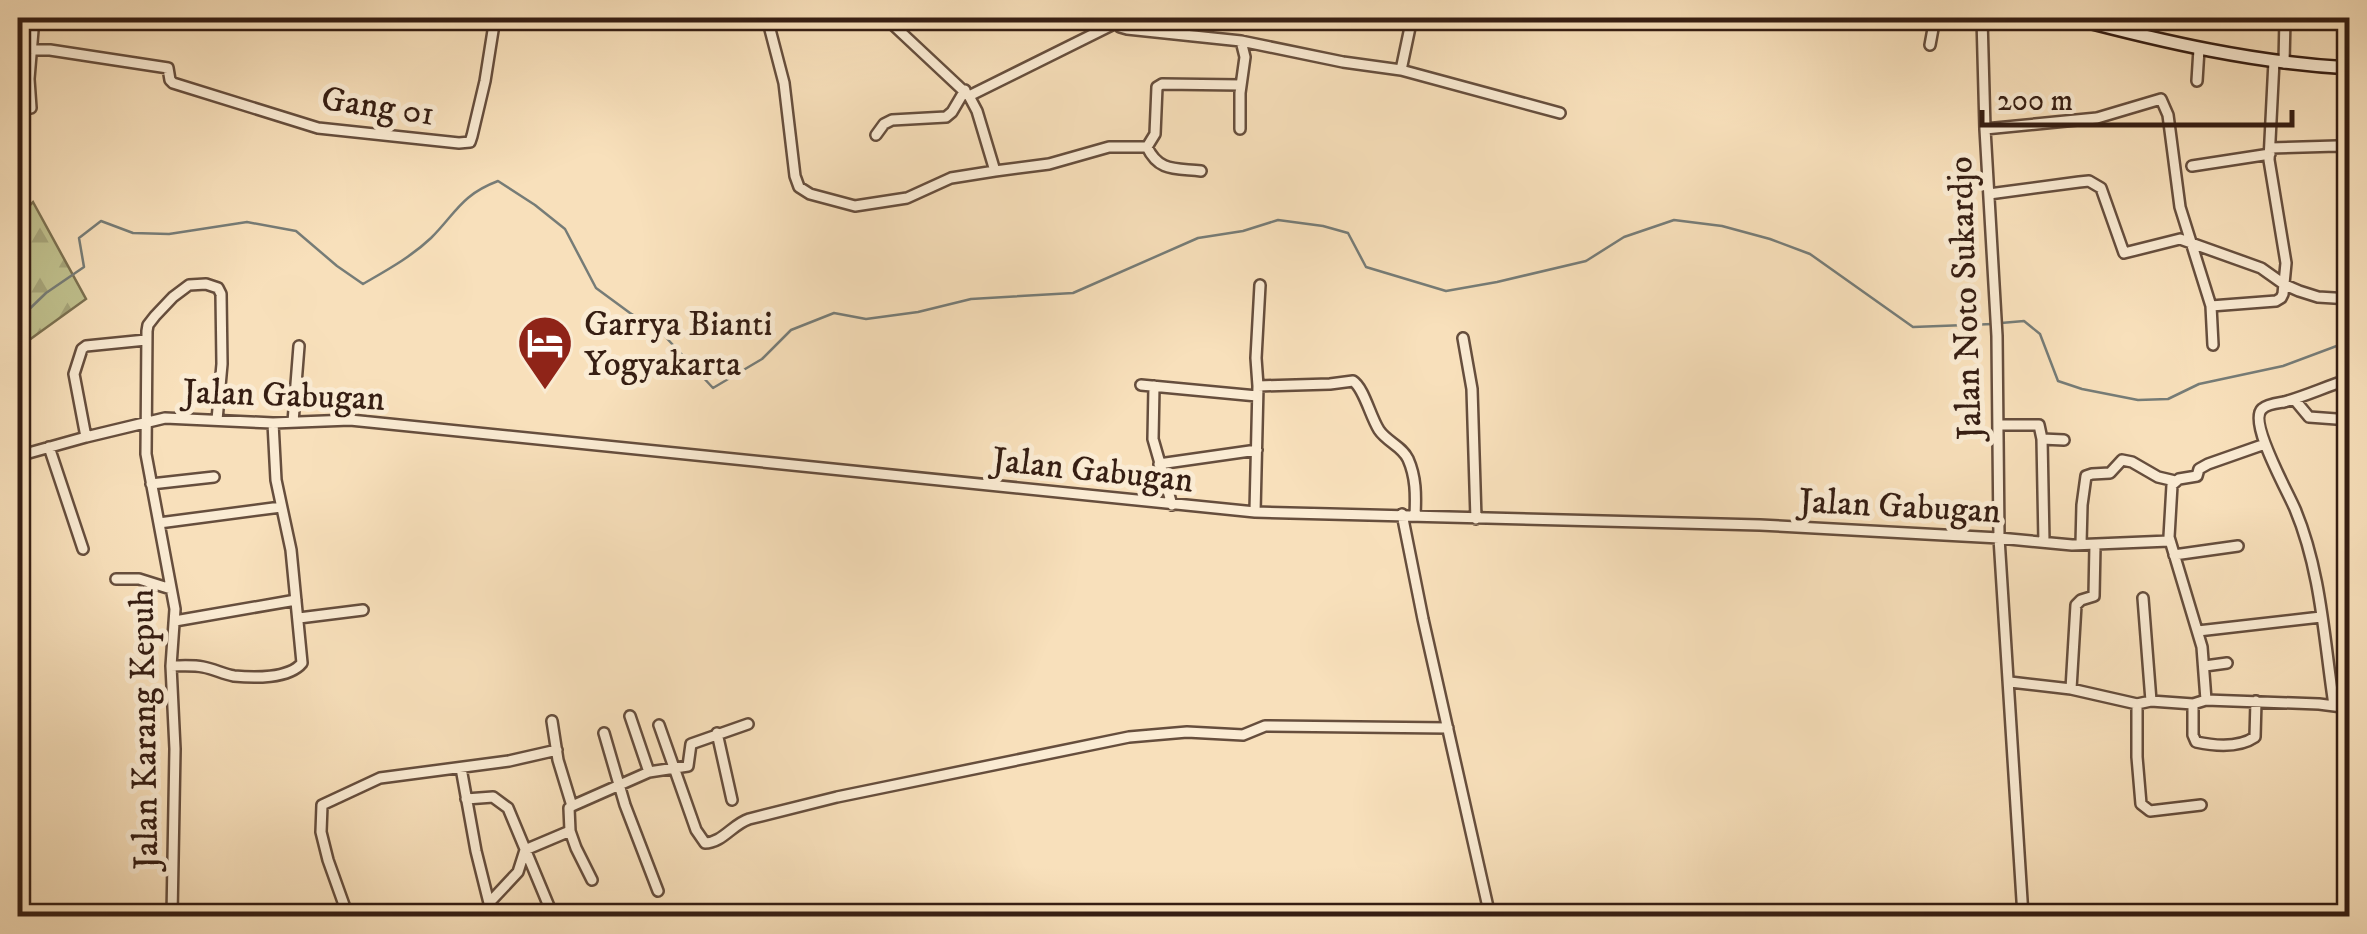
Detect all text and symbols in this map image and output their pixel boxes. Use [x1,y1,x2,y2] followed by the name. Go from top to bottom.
[1982,65,2292,127] scale bar
[318,77,437,137] street label: Gang 01
[1997,83,2073,120] text: 200 m
[1939,156,1993,443] street label: Jalan Noto Sukardjo
[584,303,773,387] place label: Garrya Bianti Yogyakarta
[515,313,575,392] hotel icon: Garrya Bianti Yogyakarta
[179,370,386,422] street label: Jalan Gabugan
[987,438,1196,503] street label: Jalan Gabugan
[1795,480,2002,534] street label: Jalan Gabugan
[121,588,170,873] street label: Jalan Karang Kepuh

